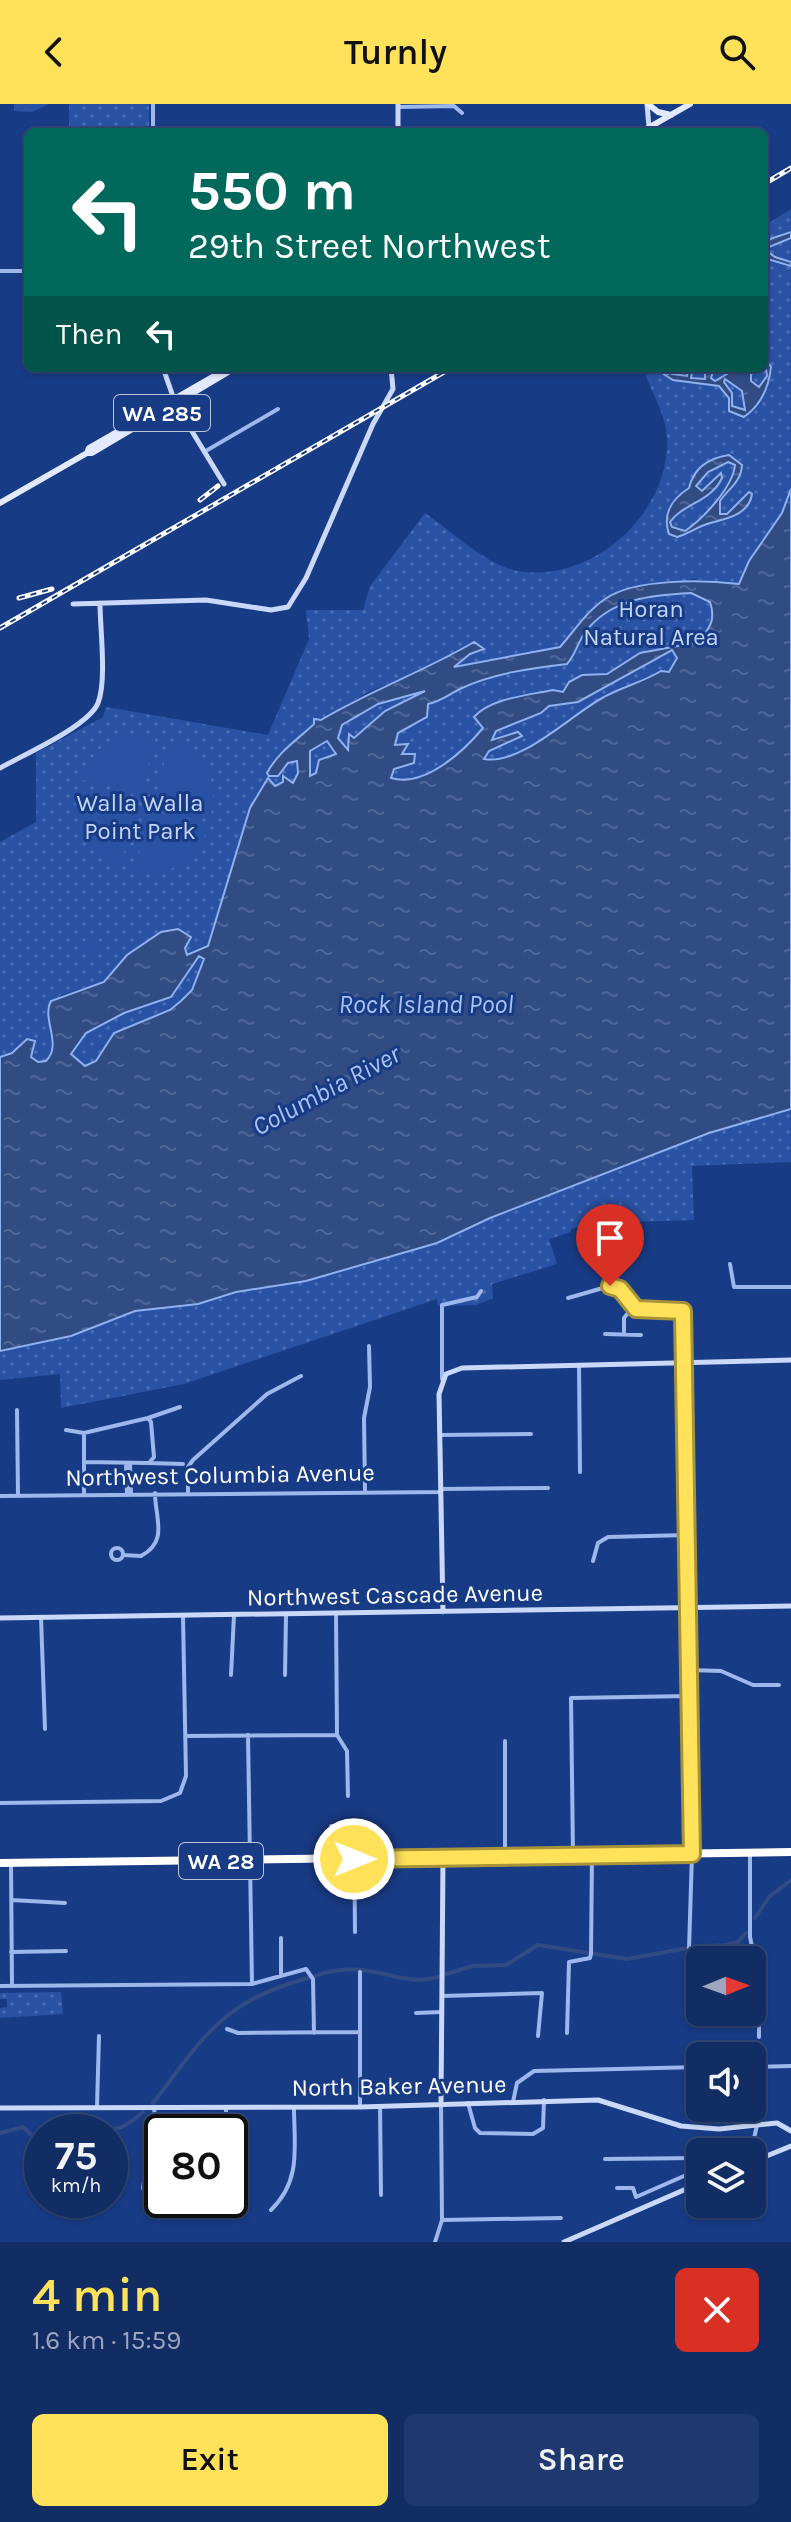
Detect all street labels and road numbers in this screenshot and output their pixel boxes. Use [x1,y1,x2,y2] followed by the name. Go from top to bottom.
[114,395,210,431] road number: WA 285
[65,1458,375,1492] street label: Northwest Columbia Avenue
[247,1578,543,1612] street label: Northwest Cascade Avenue
[179,1843,263,1879] road number: WA 28
[291,2070,507,2102] street label: North Baker Avenue

